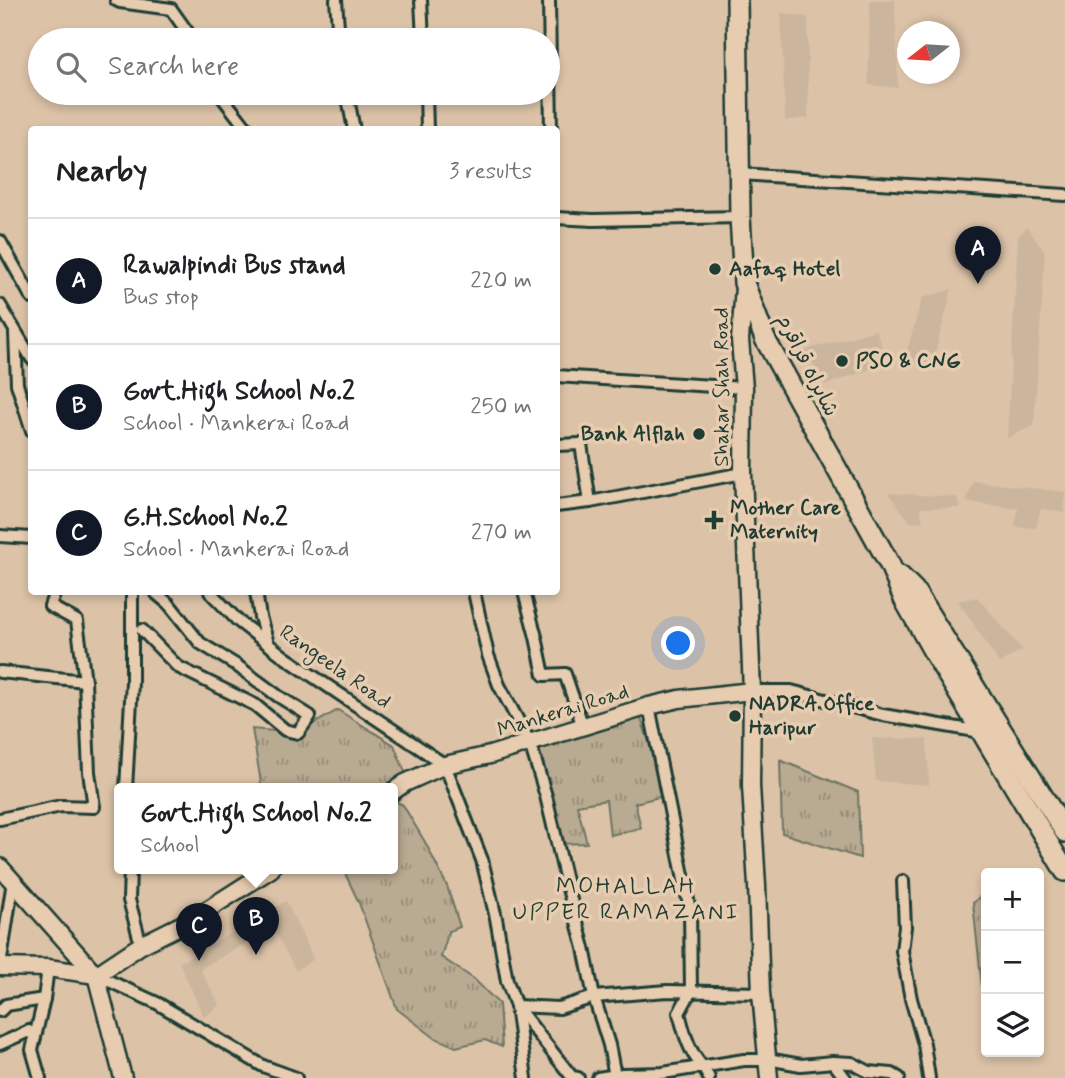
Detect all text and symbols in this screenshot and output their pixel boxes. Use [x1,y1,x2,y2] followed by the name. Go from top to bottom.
[897,21,960,84] north arrow
[28,28,560,105] search box
[52,48,90,86] icon: search
[108,50,239,84] text: Search here
[56,152,147,191] text: Nearby
[449,157,532,187] text: 3 results
[955,226,1001,284] pin: A
[123,249,346,283] text: Rawalpindi Bus stand
[729,255,841,283] place label: Aafaq Hotel
[707,261,723,277] marker: Aafaq Hotel
[71,266,87,296] text: A
[470,266,532,296] text: 220 m
[123,283,199,313] text: Bus stop
[708,307,736,467] street label: Shakar Shah Road
[768,309,845,422] street label: شاہراہ قراقرم
[856,347,961,375] place label: PSO & CNG
[834,353,850,369] marker: PSO & CNG
[123,375,355,409] text: Govt.High School No.2
[72,392,86,422] text: B
[470,392,532,422] text: 250 m
[123,409,349,439] text: School · Mankerai Road
[581,420,685,448] place label: Bank Alflah
[691,426,707,442] marker: Bank Alflah
[730,494,841,546] place label: Mother Care Maternity
[123,501,288,535] text: G.H.School No.2
[704,510,724,530] marker: Mother Care Maternity
[71,518,87,548] text: C
[471,518,532,548] text: 270 m
[123,535,349,565] text: School · Mankerai Road
[273,618,396,717] street label: Rangeela Road
[661,626,695,660] your location
[494,678,632,744] street label: Mankerai Road
[749,690,875,742] place label: NADRA Office Haripur
[727,708,743,724] marker: NADRA Office Haripur
[114,783,398,874] popup
[140,797,372,831] text: Govt.High School No.2
[140,831,200,861] text: School
[981,868,1044,1057] map controls
[981,868,1044,931] button: +
[513,872,740,928] district label: MOHALLAH UPPER RAMAZANI
[233,897,279,955] pin: B
[176,903,222,961] pin: C
[981,931,1044,994] button: −
[981,994,1044,1057] button: layers

